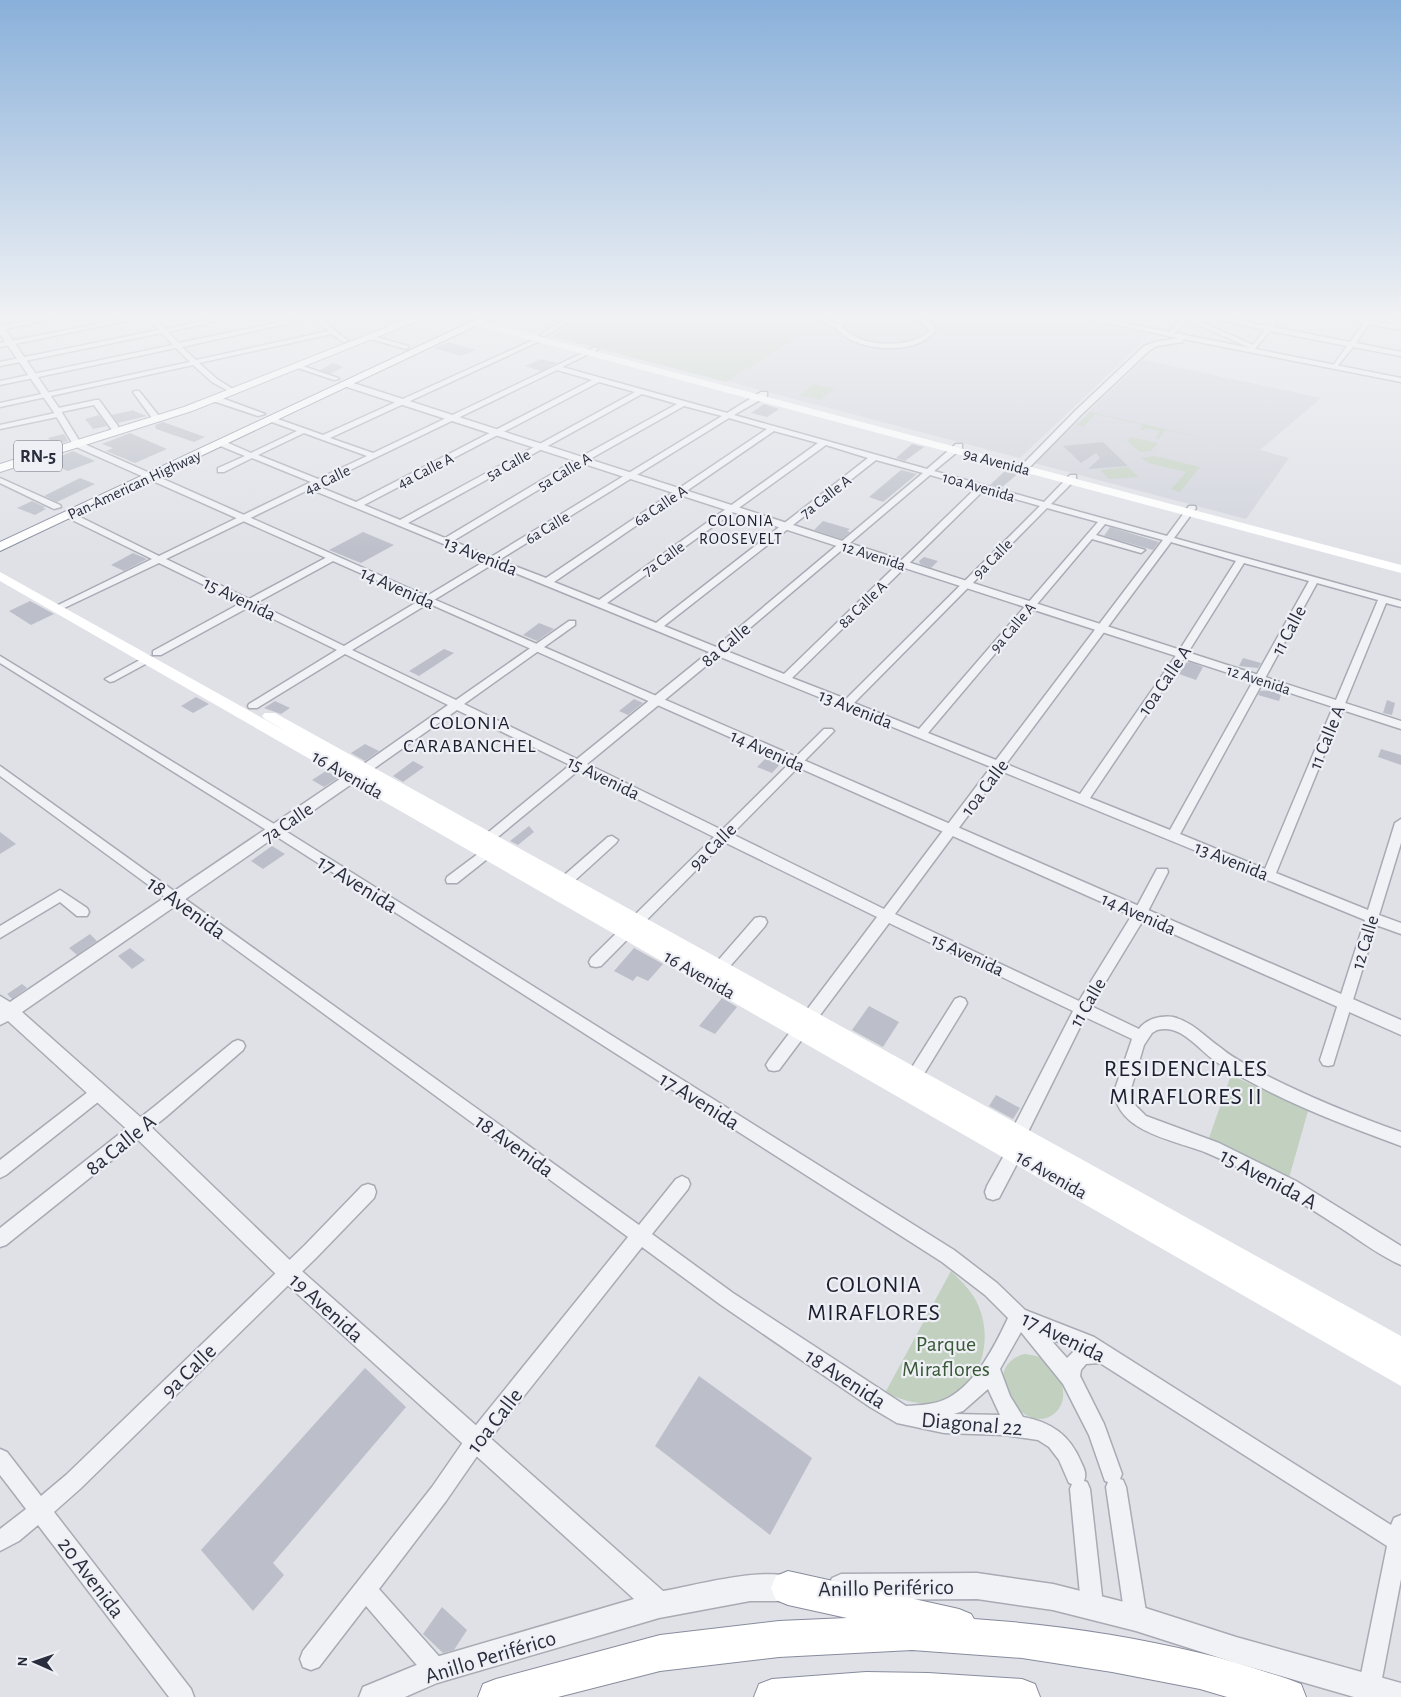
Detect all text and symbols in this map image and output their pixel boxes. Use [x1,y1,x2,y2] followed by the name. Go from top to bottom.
[14,441,62,472] road number: RN-5
[962,445,1032,479] street label: 9a Avenida
[484,446,533,483] street label: 5a Calle
[65,447,204,524] street label: Pan-American Highway
[395,450,456,492] street label: 4a Calle A
[535,450,594,494] street label: 5a Calle A
[302,462,353,498] street label: 4a Calle
[941,469,1017,505] street label: 10a Avenida
[797,472,854,521] street label: 7a Calle A
[631,482,690,529] street label: 6a Calle A
[523,508,572,547] street label: 6a Calle
[699,513,783,547] district label: COLONIA ROOSEVELT
[441,533,520,580] street label: 13 Avenida
[970,536,1016,582] street label: 9a Calle
[640,538,688,579] street label: 7a Calle
[840,538,908,574] street label: 12 Avenida
[357,564,438,613] street label: 14 Avenida
[200,574,279,625] street label: 15 Avenida
[835,578,890,631] street label: 8a Calle A
[987,600,1039,656] street label: 9a Calle A
[1268,603,1310,659] street label: 11 Calle
[698,619,754,671] street label: 8a Calle
[1135,643,1195,719] street label: 10a Calle A
[1225,662,1293,698] street label: 12 Avenida
[816,686,895,733] street label: 13 Avenida
[1306,703,1349,772] street label: 11 Calle A
[403,713,537,756] district label: COLONIA CARABANCHEL
[727,727,808,776] street label: 14 Avenida
[308,747,386,803] street label: 16 Avenida
[564,753,643,804] street label: 15 Avenida
[958,756,1012,820] street label: 10a Calle
[259,800,317,847] street label: 7a Calle
[686,820,740,874] street label: 9a Calle
[1192,838,1271,885] street label: 13 Avenida
[313,851,401,917] street label: 17 Avenida
[143,872,230,944] street label: 18 Avenida
[1098,890,1179,939] street label: 14 Avenida
[1348,913,1383,972] street label: 12 Calle
[928,930,1007,980] street label: 15 Avenida
[660,947,738,1003] street label: 16 Avenida
[1067,975,1110,1030] street label: 11 Calle
[1104,1057,1268,1109] district label: RESIDENCIALES MIRAFLORES II
[655,1068,743,1134] street label: 17 Avenida
[81,1110,160,1180] street label: 8a Calle A
[471,1110,558,1182] street label: 18 Avenida
[1216,1144,1321,1214] street label: 15 Avenida A
[1012,1147,1090,1203] street label: 16 Avenida
[285,1269,368,1346] street label: 19 Avenida
[807,1273,941,1325] district label: COLONIA MIRAFLORES
[1018,1307,1109,1367] street label: 17 Avenida
[902,1333,990,1380] park label: Parque Miraflores
[157,1340,220,1402] street label: 9a Calle
[801,1345,890,1413] street label: 18 Avenida
[463,1384,527,1457] street label: 10a Calle
[920,1409,1023,1439] street label: Diagonal 22
[54,1533,129,1622] street label: 20 Avenida
[818,1576,954,1600] street label: Anillo Periférico
[422,1627,558,1687] street label: Anillo Periférico
[10,1637,60,1687] north arrow
[16,1656,30,1667] text: N

